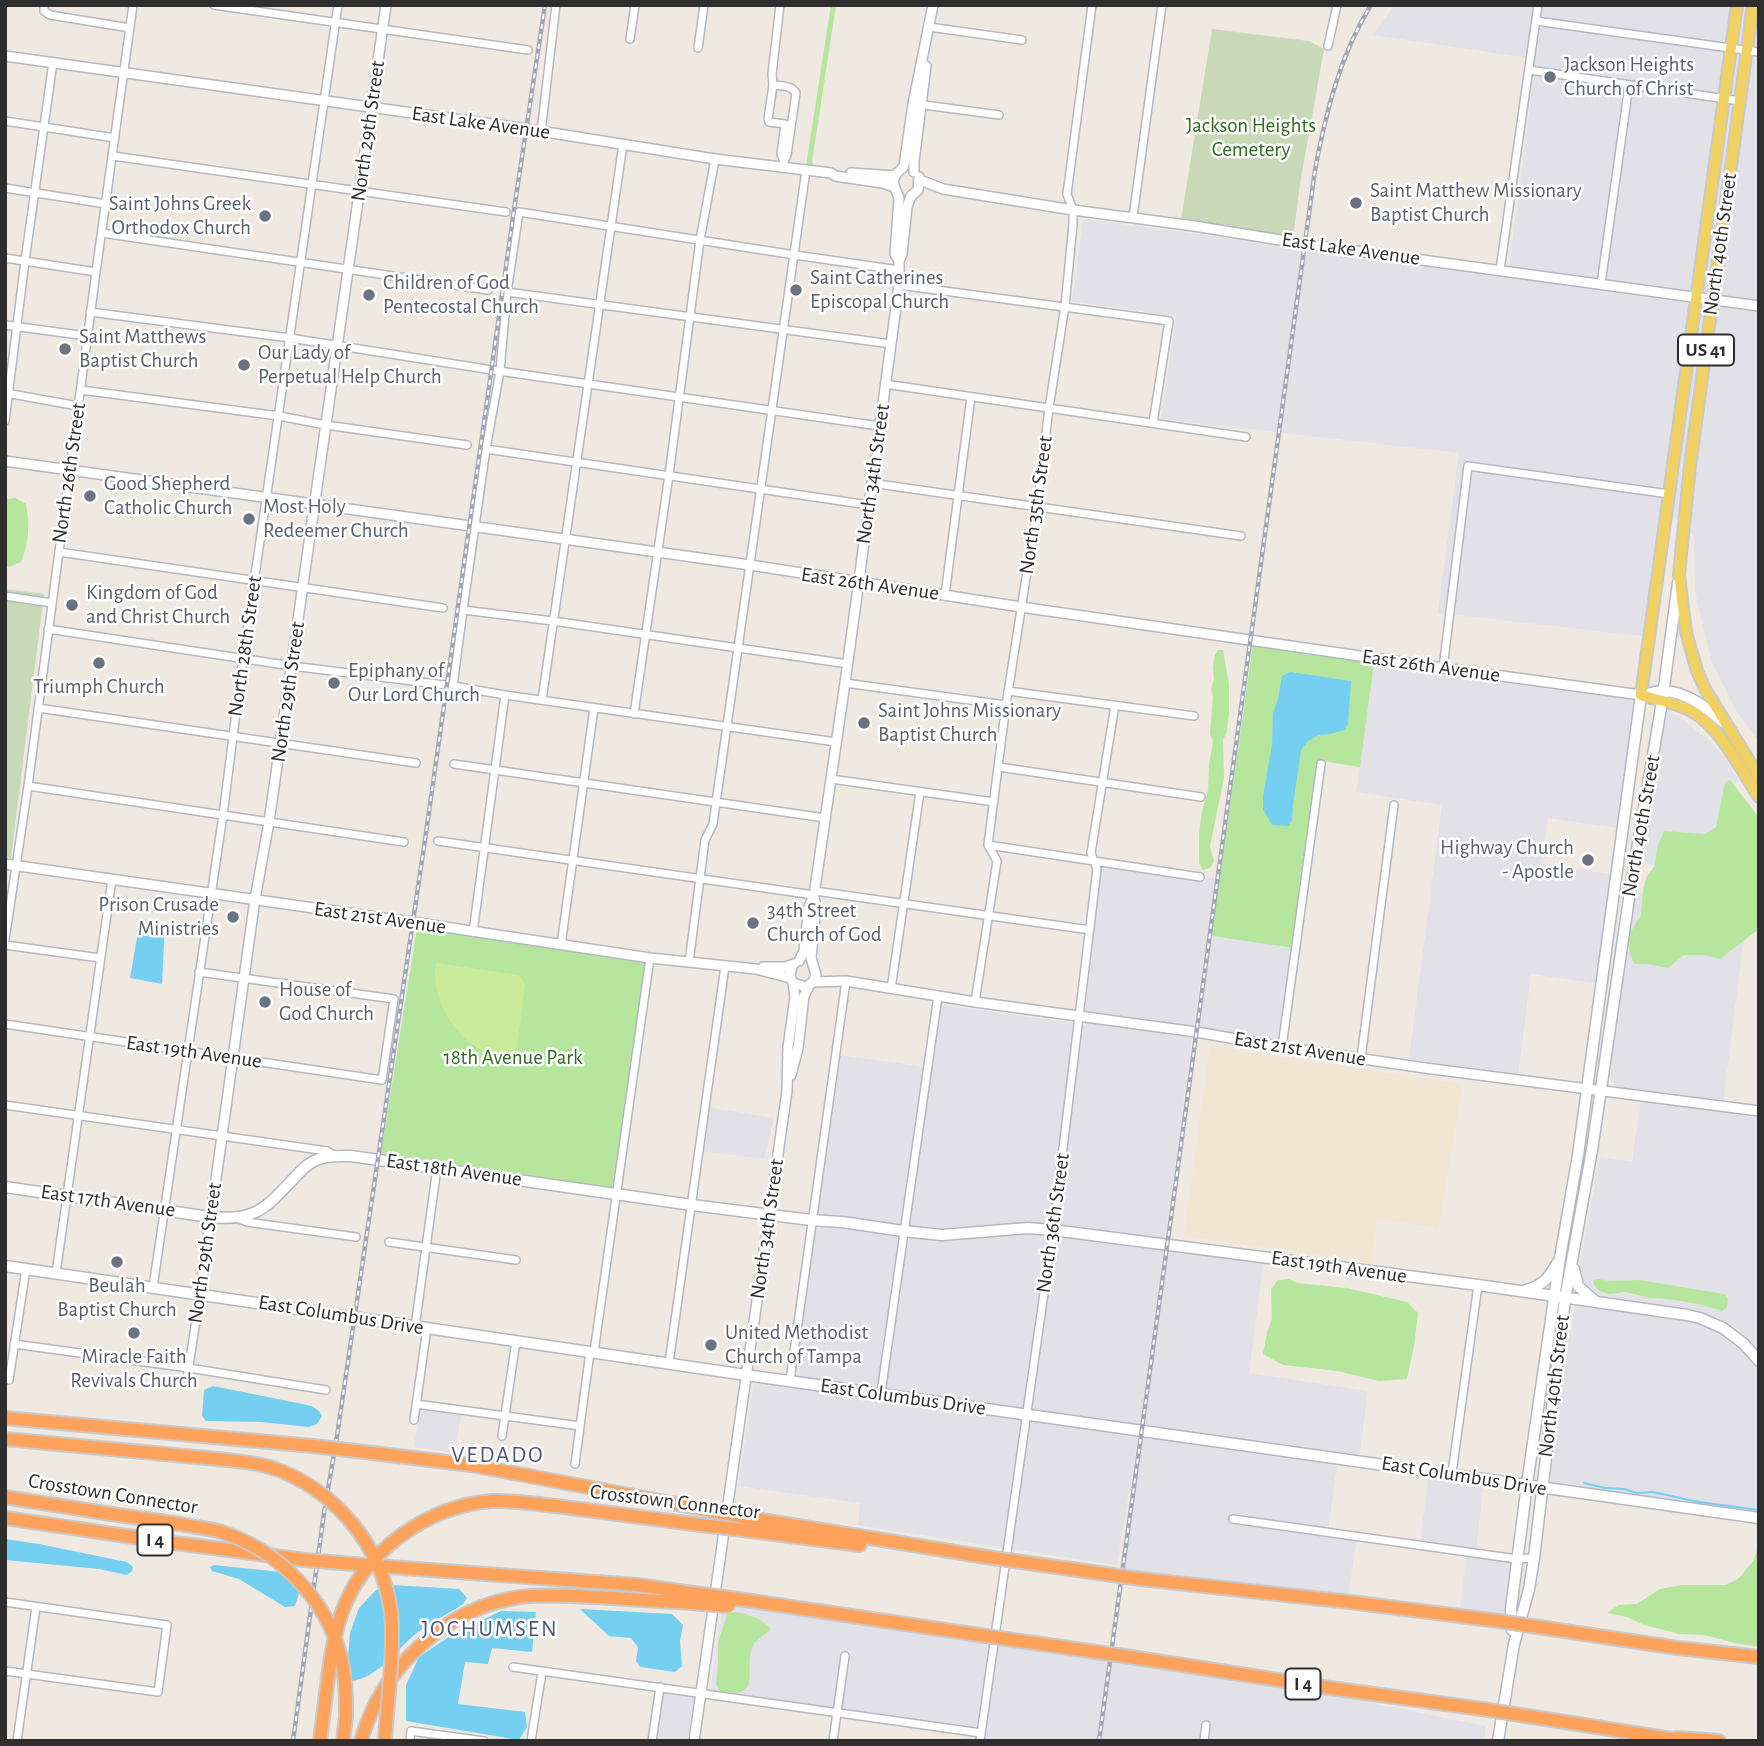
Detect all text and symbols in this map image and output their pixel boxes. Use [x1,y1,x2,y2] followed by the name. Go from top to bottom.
[1564,52,1694,102] place label: Jackson Heights Church of Christ
[346,59,390,203] street label: North 29th Street
[1542,69,1558,85] marker: Jackson Heights Church of Christ
[410,101,552,145] street label: East Lake Avenue
[1186,113,1316,163] park label: Jackson Heights Cemetery
[1698,171,1742,317] street label: North 40th Street
[1370,178,1582,228] place label: Saint Matthew Missionary Baptist Church
[109,191,251,241] place label: Saint Johns Greek Orthodox Church
[1348,195,1364,211] marker: Saint Matthew Missionary Baptist Church
[257,208,273,224] marker: Saint Johns Greek Orthodox Church
[1280,227,1422,271] street label: East Lake Avenue
[810,265,949,315] place label: Saint Catherines Episcopal Church
[383,270,539,320] place label: Children of God Pentecostal Church
[788,282,804,298] marker: Saint Catherines Episcopal Church
[361,287,377,303] marker: Children of God Pentecostal Church
[79,324,206,374] place label: Saint Matthews Baptist Church
[1678,334,1734,366] road number: US 41
[258,340,442,390] place label: Our Lady of Perpetual Help Church
[57,341,73,357] marker: Saint Matthews Baptist Church
[236,357,252,373] marker: Our Lady of Perpetual Help Church
[47,401,91,545] street label: North 26th Street
[851,402,895,546] street label: North 34th Street
[1014,434,1058,576] street label: North 35th Street
[104,471,232,521] place label: Good Shepherd Catholic Church
[82,488,98,504] marker: Good Shepherd Catholic Church
[263,494,409,544] place label: Most Holy Redeemer Church
[241,511,257,527] marker: Most Holy Redeemer Church
[799,562,941,606] street label: East 26th Avenue
[223,574,267,718] street label: North 28th Street
[86,580,230,630] place label: Kingdom of God and Christ Church
[64,597,80,613] marker: Kingdom of God and Christ Church
[266,620,310,764] street label: North 29th Street
[1360,644,1502,688] street label: East 26th Avenue
[91,655,107,671] marker: Triumph Church
[348,658,480,708] place label: Epiphany of Our Lord Church
[33,674,165,700] place label: Triumph Church
[326,675,342,691] marker: Epiphany of Our Lord Church
[878,698,1061,748] place label: Saint Johns Missionary Baptist Church
[856,715,872,731] marker: Saint Johns Missionary Baptist Church
[1616,753,1666,899] street label: North 40th Street
[1440,835,1574,885] place label: Highway Church - Apostle
[1580,852,1596,868] marker: Highway Church - Apostle
[98,892,219,942] place label: Prison Crusade Ministries
[312,896,448,940] street label: East 21st Avenue
[767,898,882,948] place label: 34th Street Church of God
[225,909,241,925] marker: Prison Crusade Ministries
[745,915,761,931] marker: 34th Street Church of God
[279,977,374,1027] place label: House of God Church
[257,994,273,1010] marker: House of God Church
[1232,1026,1368,1072] street label: East 21st Avenue
[125,1030,263,1074] street label: East 19th Avenue
[443,1045,583,1071] park label: 18th Avenue Park
[385,1148,523,1192] street label: East 18th Avenue
[1031,1151,1075,1295] street label: North 36th Street
[745,1157,789,1301] street label: North 34th Street
[39,1179,177,1223] street label: East 17th Avenue
[183,1181,227,1325] street label: North 29th Street
[1270,1245,1408,1289] street label: East 19th Avenue
[109,1254,125,1270] marker: Beulah Baptist Church
[57,1273,177,1323] place label: Beulah Baptist Church
[257,1289,425,1341] street label: East Columbus Drive
[1533,1313,1575,1459] street label: North 40th Street
[725,1320,868,1370] place label: United Methodist Church of Tampa
[126,1325,142,1341] marker: Miracle Faith Revivals Church
[703,1337,719,1353] marker: United Methodist Church of Tampa
[70,1344,198,1394] place label: Miracle Faith Revivals Church
[819,1373,987,1421] street label: East Columbus Drive
[452,1441,544,1469] district label: VEDADO
[1380,1450,1548,1502] street label: East Columbus Drive
[27,1468,199,1520] street label: Crosstown Connector
[589,1479,761,1525] street label: Crosstown Connector
[138,1524,172,1556] road number: I 4
[423,1615,557,1643] district label: JOCHUMSEN
[1286,1668,1320,1700] road number: I 4

